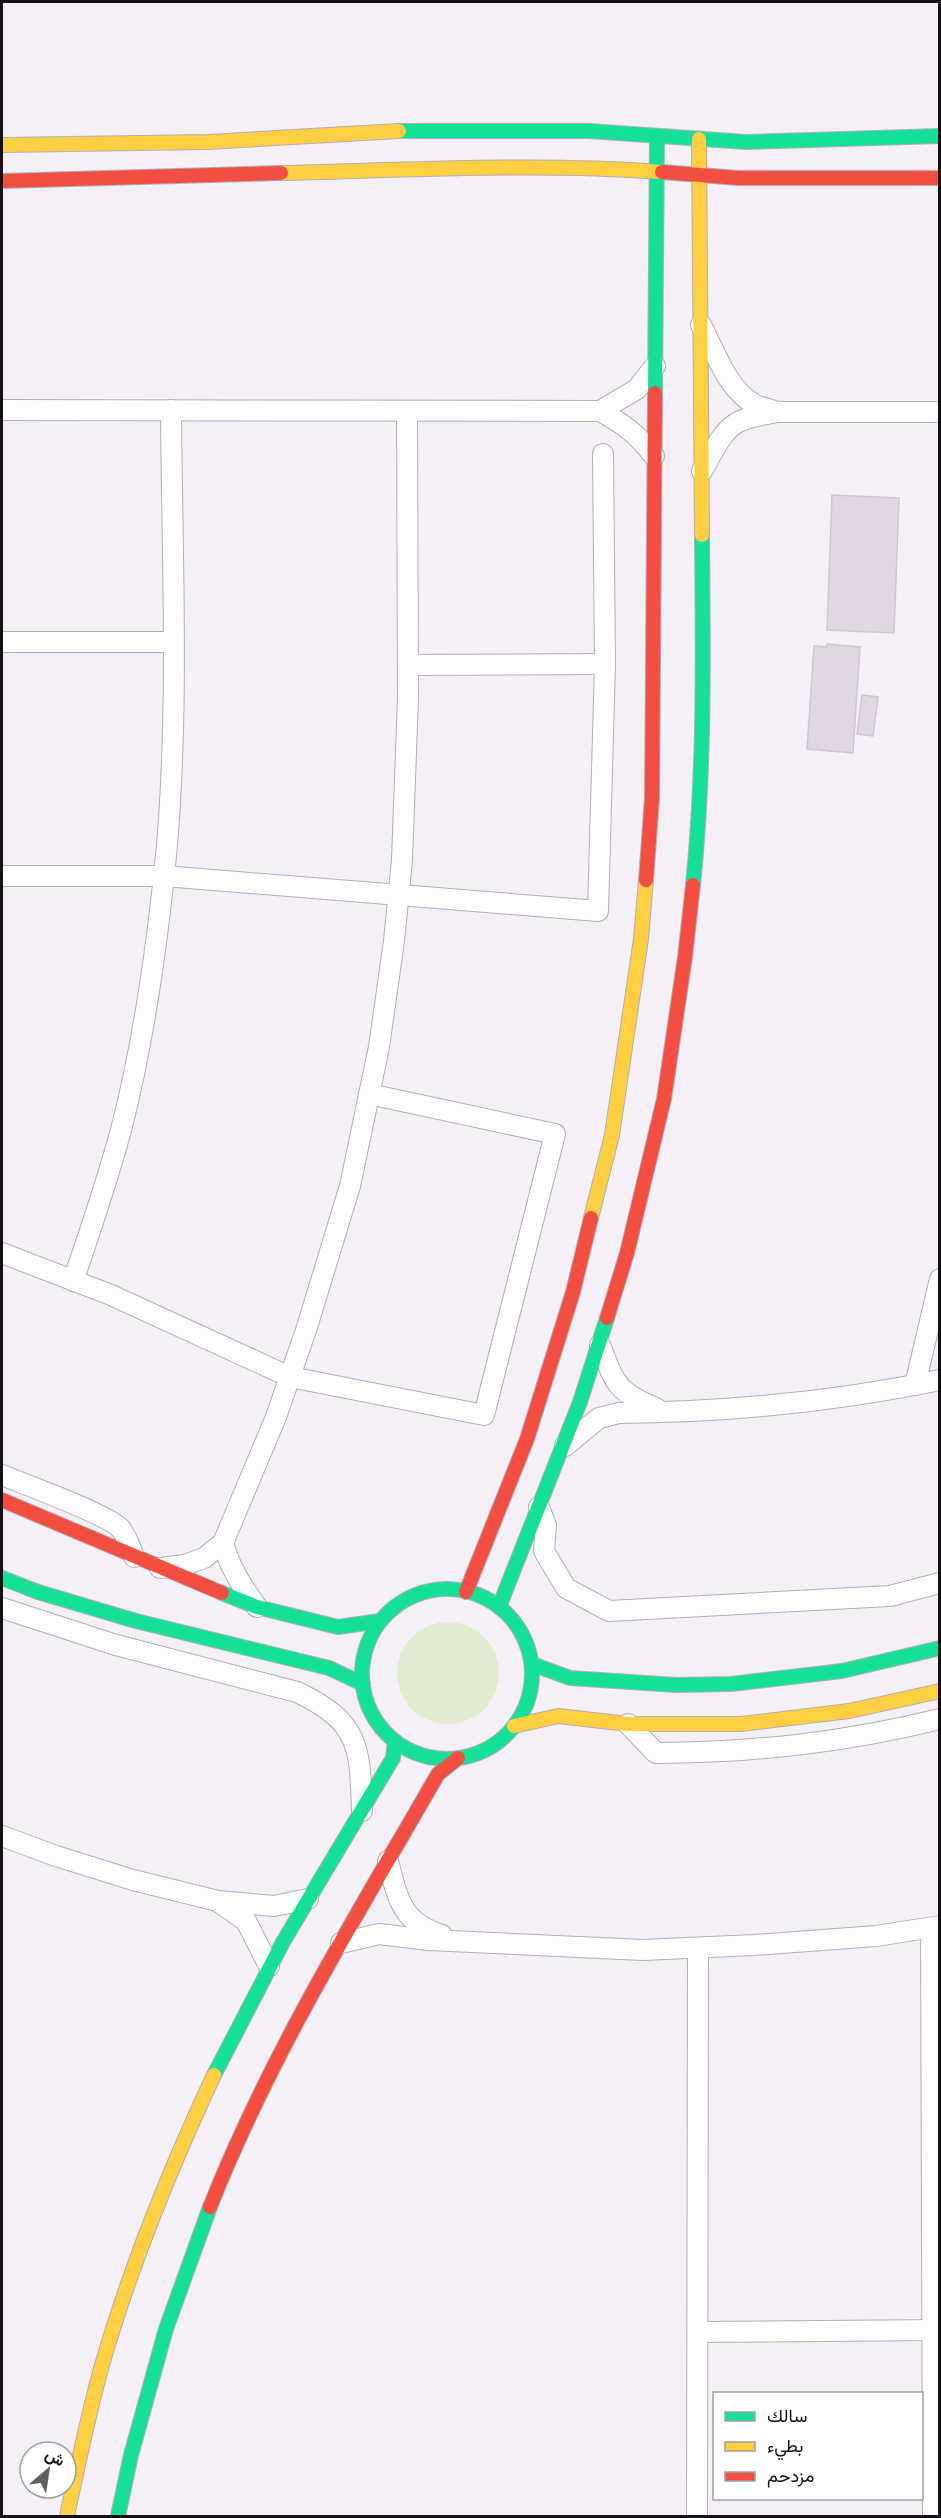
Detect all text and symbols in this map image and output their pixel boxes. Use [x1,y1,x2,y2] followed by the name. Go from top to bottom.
[713,2392,923,2500] legend
[767,2404,807,2426] text: سالك
[767,2434,803,2461] text: بطيء
[18,2440,78,2500] north arrow
[42,2443,69,2470] text: ش
[767,2464,814,2488] text: مزدحم

